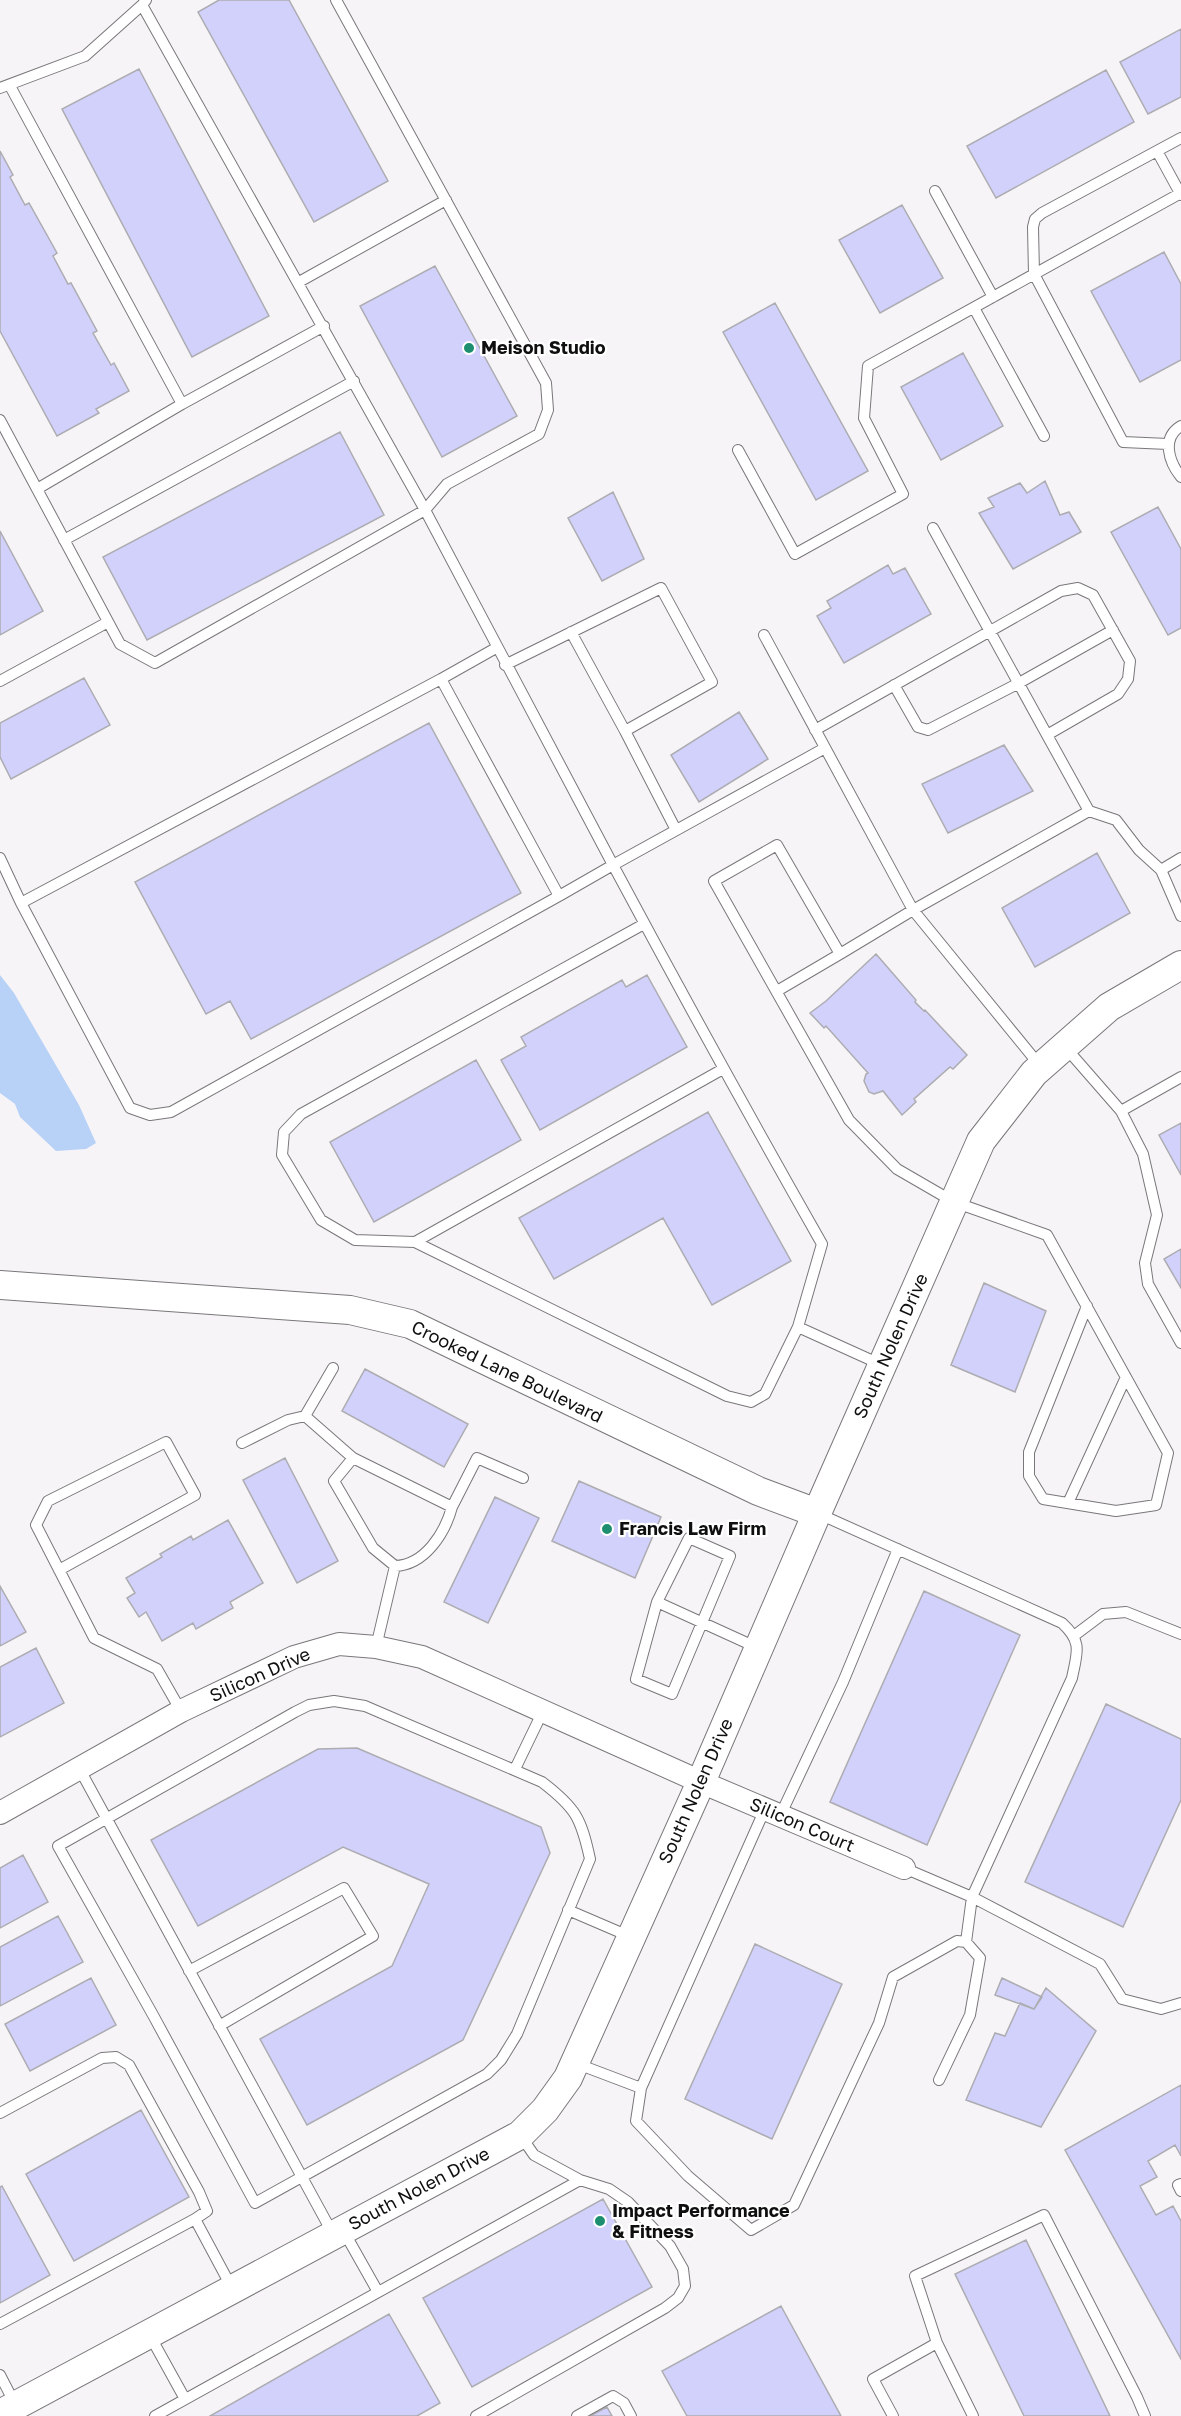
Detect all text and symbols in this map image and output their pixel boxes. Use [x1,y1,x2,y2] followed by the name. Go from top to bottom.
[481,336,606,358] place label: Meison Studio
[462,341,476,355] marker: Meison Studio
[848,1270,932,1422] street label: South Nolen Drive
[408,1315,607,1427] street label: Crooked Lane Boulevard
[619,1517,766,1539] place label: Francis Law Firm
[600,1522,614,1536] marker: Francis Law Firm
[206,1642,313,1706] street label: Silicon Drive
[653,1715,737,1867] street label: South Nolen Drive
[747,1792,858,1856] street label: Silicon Court
[344,2142,493,2235] street label: South Nolen Drive
[612,2199,790,2242] place label: Impact Performance & Fitness
[593,2214,607,2228] marker: Impact Performance & Fitness

